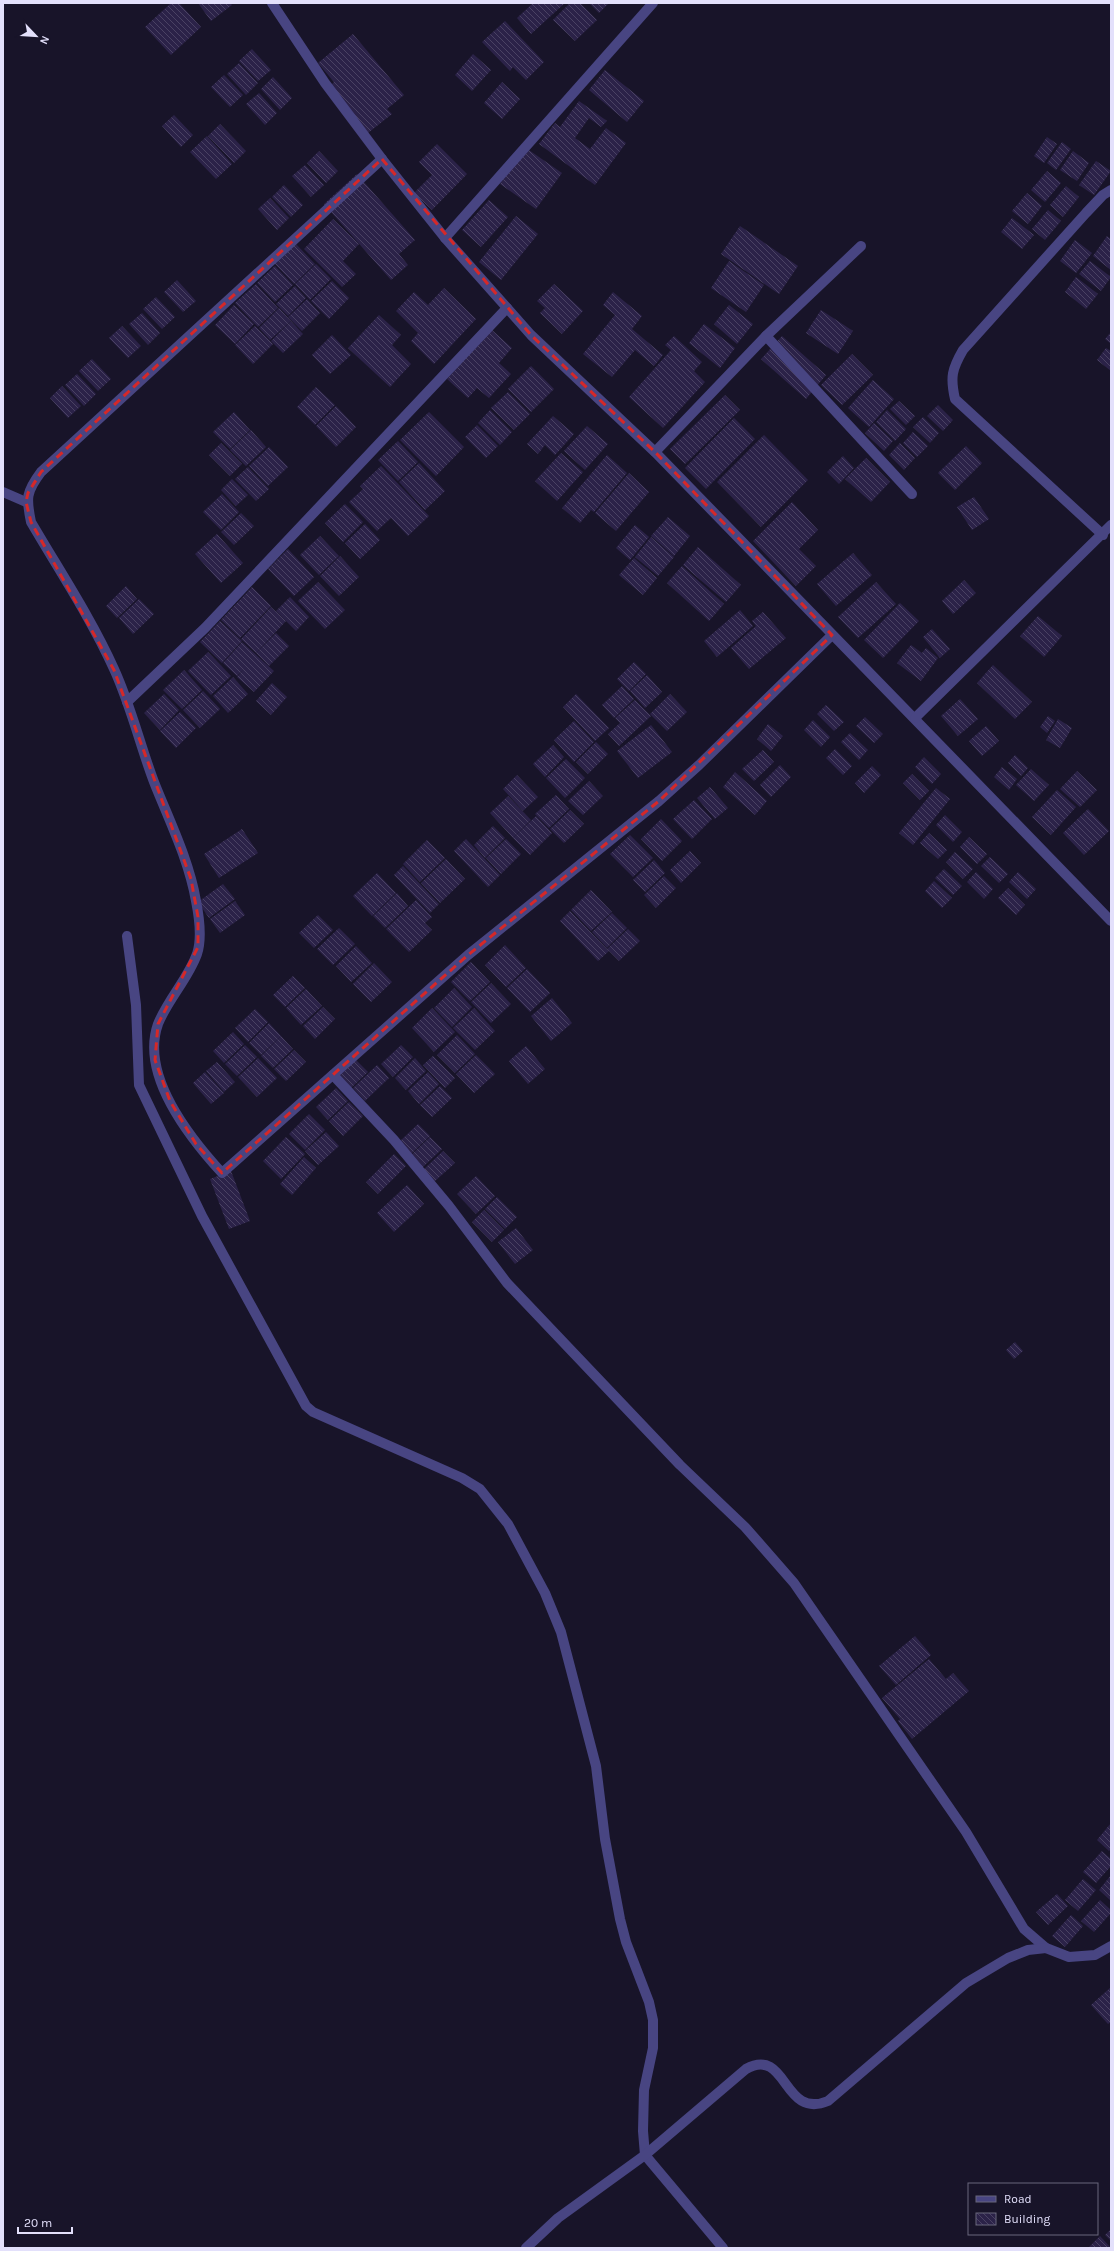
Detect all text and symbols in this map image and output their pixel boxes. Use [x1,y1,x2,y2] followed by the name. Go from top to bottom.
[16,16,56,56] north arrow
[37,34,52,46] text: N
[968,2183,1098,2235] legend
[1004,2192,1032,2206] text: Road
[18,2209,72,2235] scale bar
[1004,2212,1051,2226] text: Building
[24,2216,52,2230] text: 20 m

